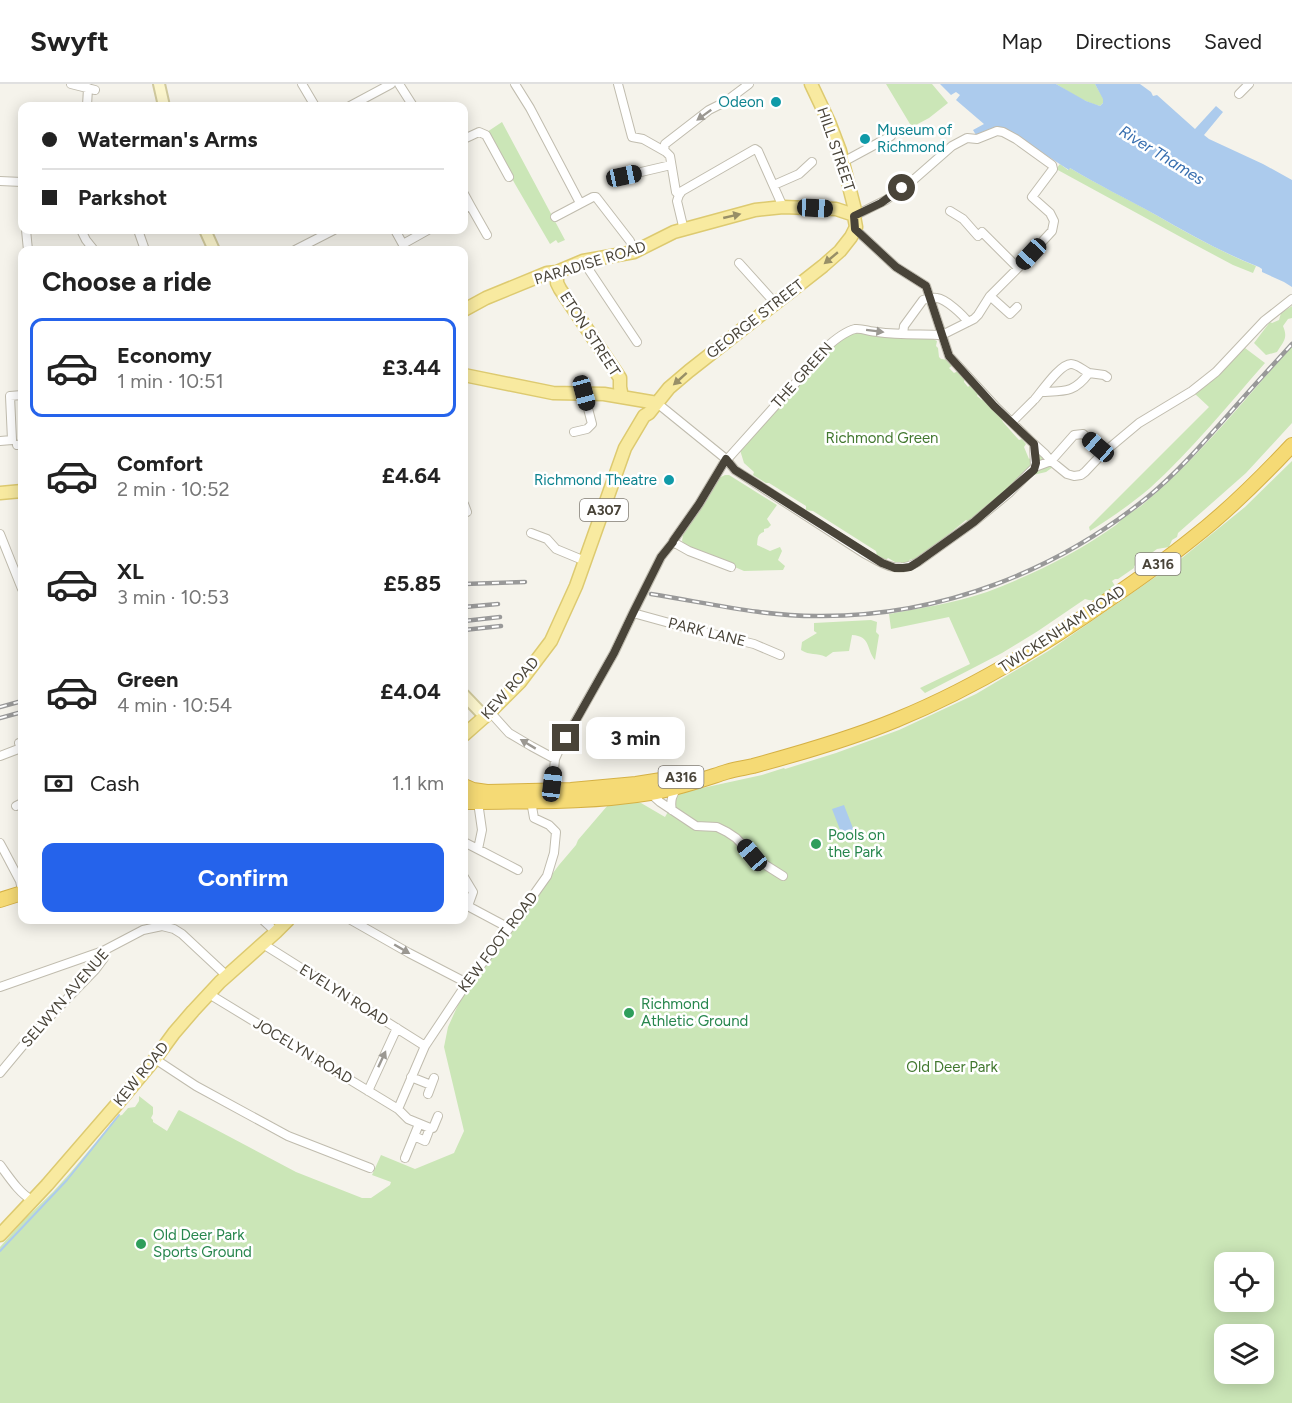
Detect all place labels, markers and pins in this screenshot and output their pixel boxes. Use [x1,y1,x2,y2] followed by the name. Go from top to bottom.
[718,93,764,111] place label: Odeon
[769,95,783,109] marker: Odeon
[877,121,953,156] place label: Museum of Richmond
[858,132,872,146] marker: Museum of Richmond
[534,471,657,489] place label: Richmond Theatre
[662,473,676,487] marker: Richmond Theatre
[828,826,885,861] place label: Pools on the Park
[809,837,823,851] marker: Pools on the Park
[641,995,748,1030] place label: Richmond Athletic Ground
[622,1006,636,1020] marker: Richmond Athletic Ground
[153,1226,252,1261] place label: Old Deer Park Sports Ground
[134,1237,148,1251] marker: Old Deer Park Sports Ground

